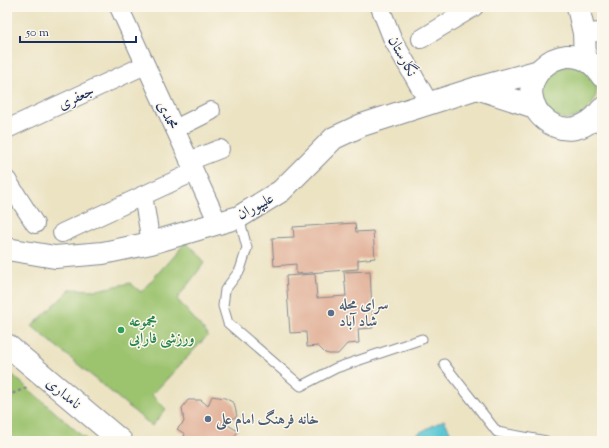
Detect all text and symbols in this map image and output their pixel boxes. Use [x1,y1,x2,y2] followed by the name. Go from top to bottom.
[20,18,136,44] scale bar
[25,24,49,42] text: 50 m
[382,32,422,81] street label: نگارستان
[55,81,98,116] street label: جعفری
[151,98,183,134] street label: محمدی
[234,189,278,226] street label: علیپوران
[339,295,388,333] place label: سرای محله شاد آباد
[326,308,336,318] marker: سرای محله شاد آباد
[128,312,194,350] place label: مجموعه ورزشی فارابی
[116,325,126,335] marker: مجموعه ورزشی فارابی
[41,373,85,415] street label: نامداری
[215,409,319,432] place label: خانه فرهنگ امام علی
[203,414,213,424] marker: خانه فرهنگ امام علی

